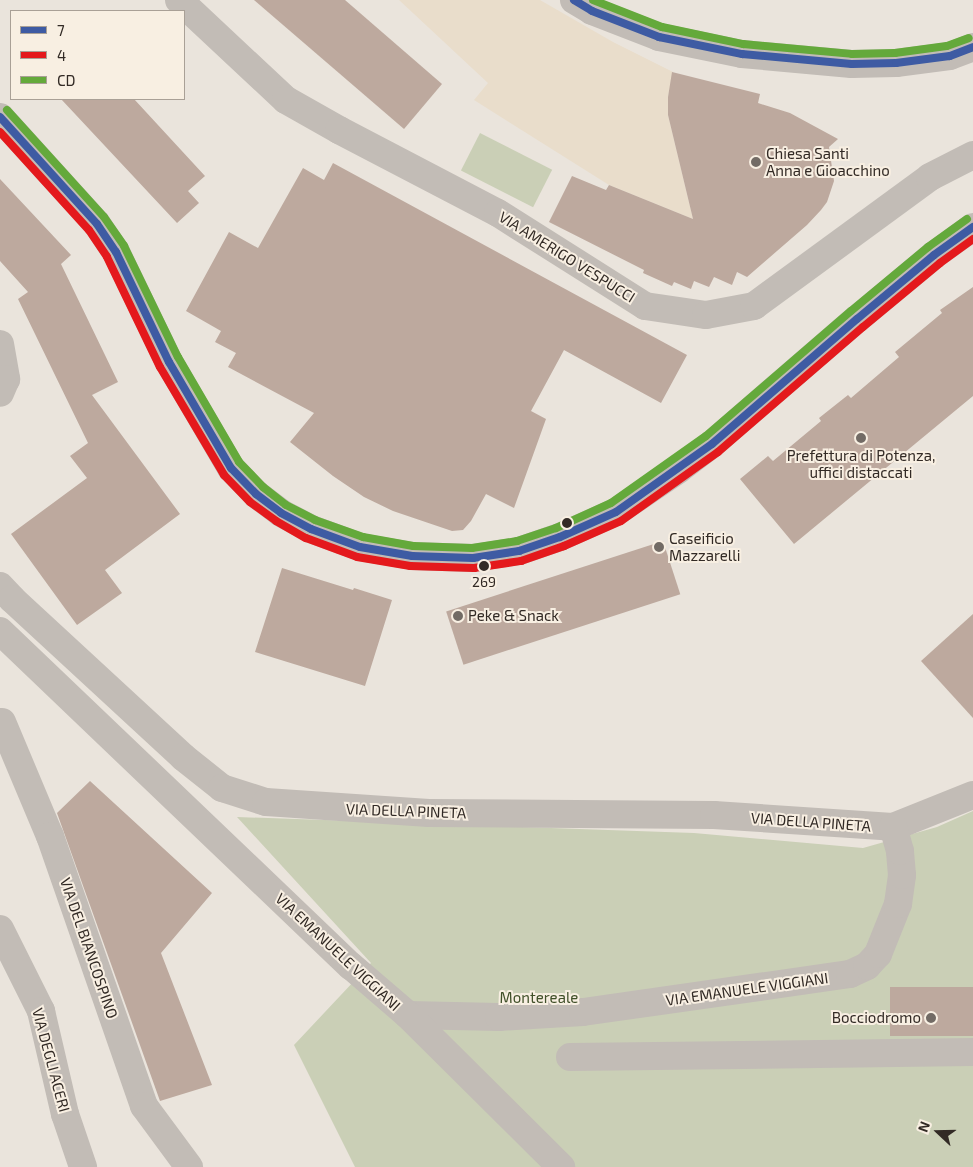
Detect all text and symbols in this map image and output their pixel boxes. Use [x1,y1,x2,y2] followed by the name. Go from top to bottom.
[10,10,185,100] legend
[57,21,65,39] text: 7
[57,46,66,64] text: 4
[57,71,76,89] text: CD
[766,144,890,179] place label: Chiesa Santi Anna e Gioacchino
[750,156,762,168] marker: Chiesa Santi Anna e Gioacchino
[495,207,639,307] street label: VIA AMERIGO VESPUCCI
[855,432,867,444] marker: Prefettura di Potenza, uffici distaccati
[787,446,935,481] place label: Prefettura di Potenza, uffici distaccati
[562,518,572,528] unlabelled marker
[669,529,740,564] place label: Caseificio Mazzarelli
[653,541,665,553] marker: Caseificio Mazzarelli
[479,561,489,571] marker: 269
[472,574,496,590] place label: 269
[468,607,559,625] place label: Peke & Snack
[452,610,464,622] marker: Peke & Snack
[345,800,467,822] street label: VIA DELLA PINETA
[750,809,872,835] street label: VIA DELLA PINETA
[56,875,122,1021] street label: VIA DEL BIANCOSPINO
[272,889,404,1015] street label: VIA EMANUELE VIGGIANI
[664,969,830,1009] street label: VIA EMANUELE VIGGIANI
[500,989,578,1007] park label: Montereale
[28,1006,74,1114] street label: VIA DEGLI ACERI
[832,1009,921,1027] place label: Bocciodromo
[925,1012,937,1024] marker: Bocciodromo
[913,1107,963,1157] north arrow
[914,1119,933,1134] text: N

